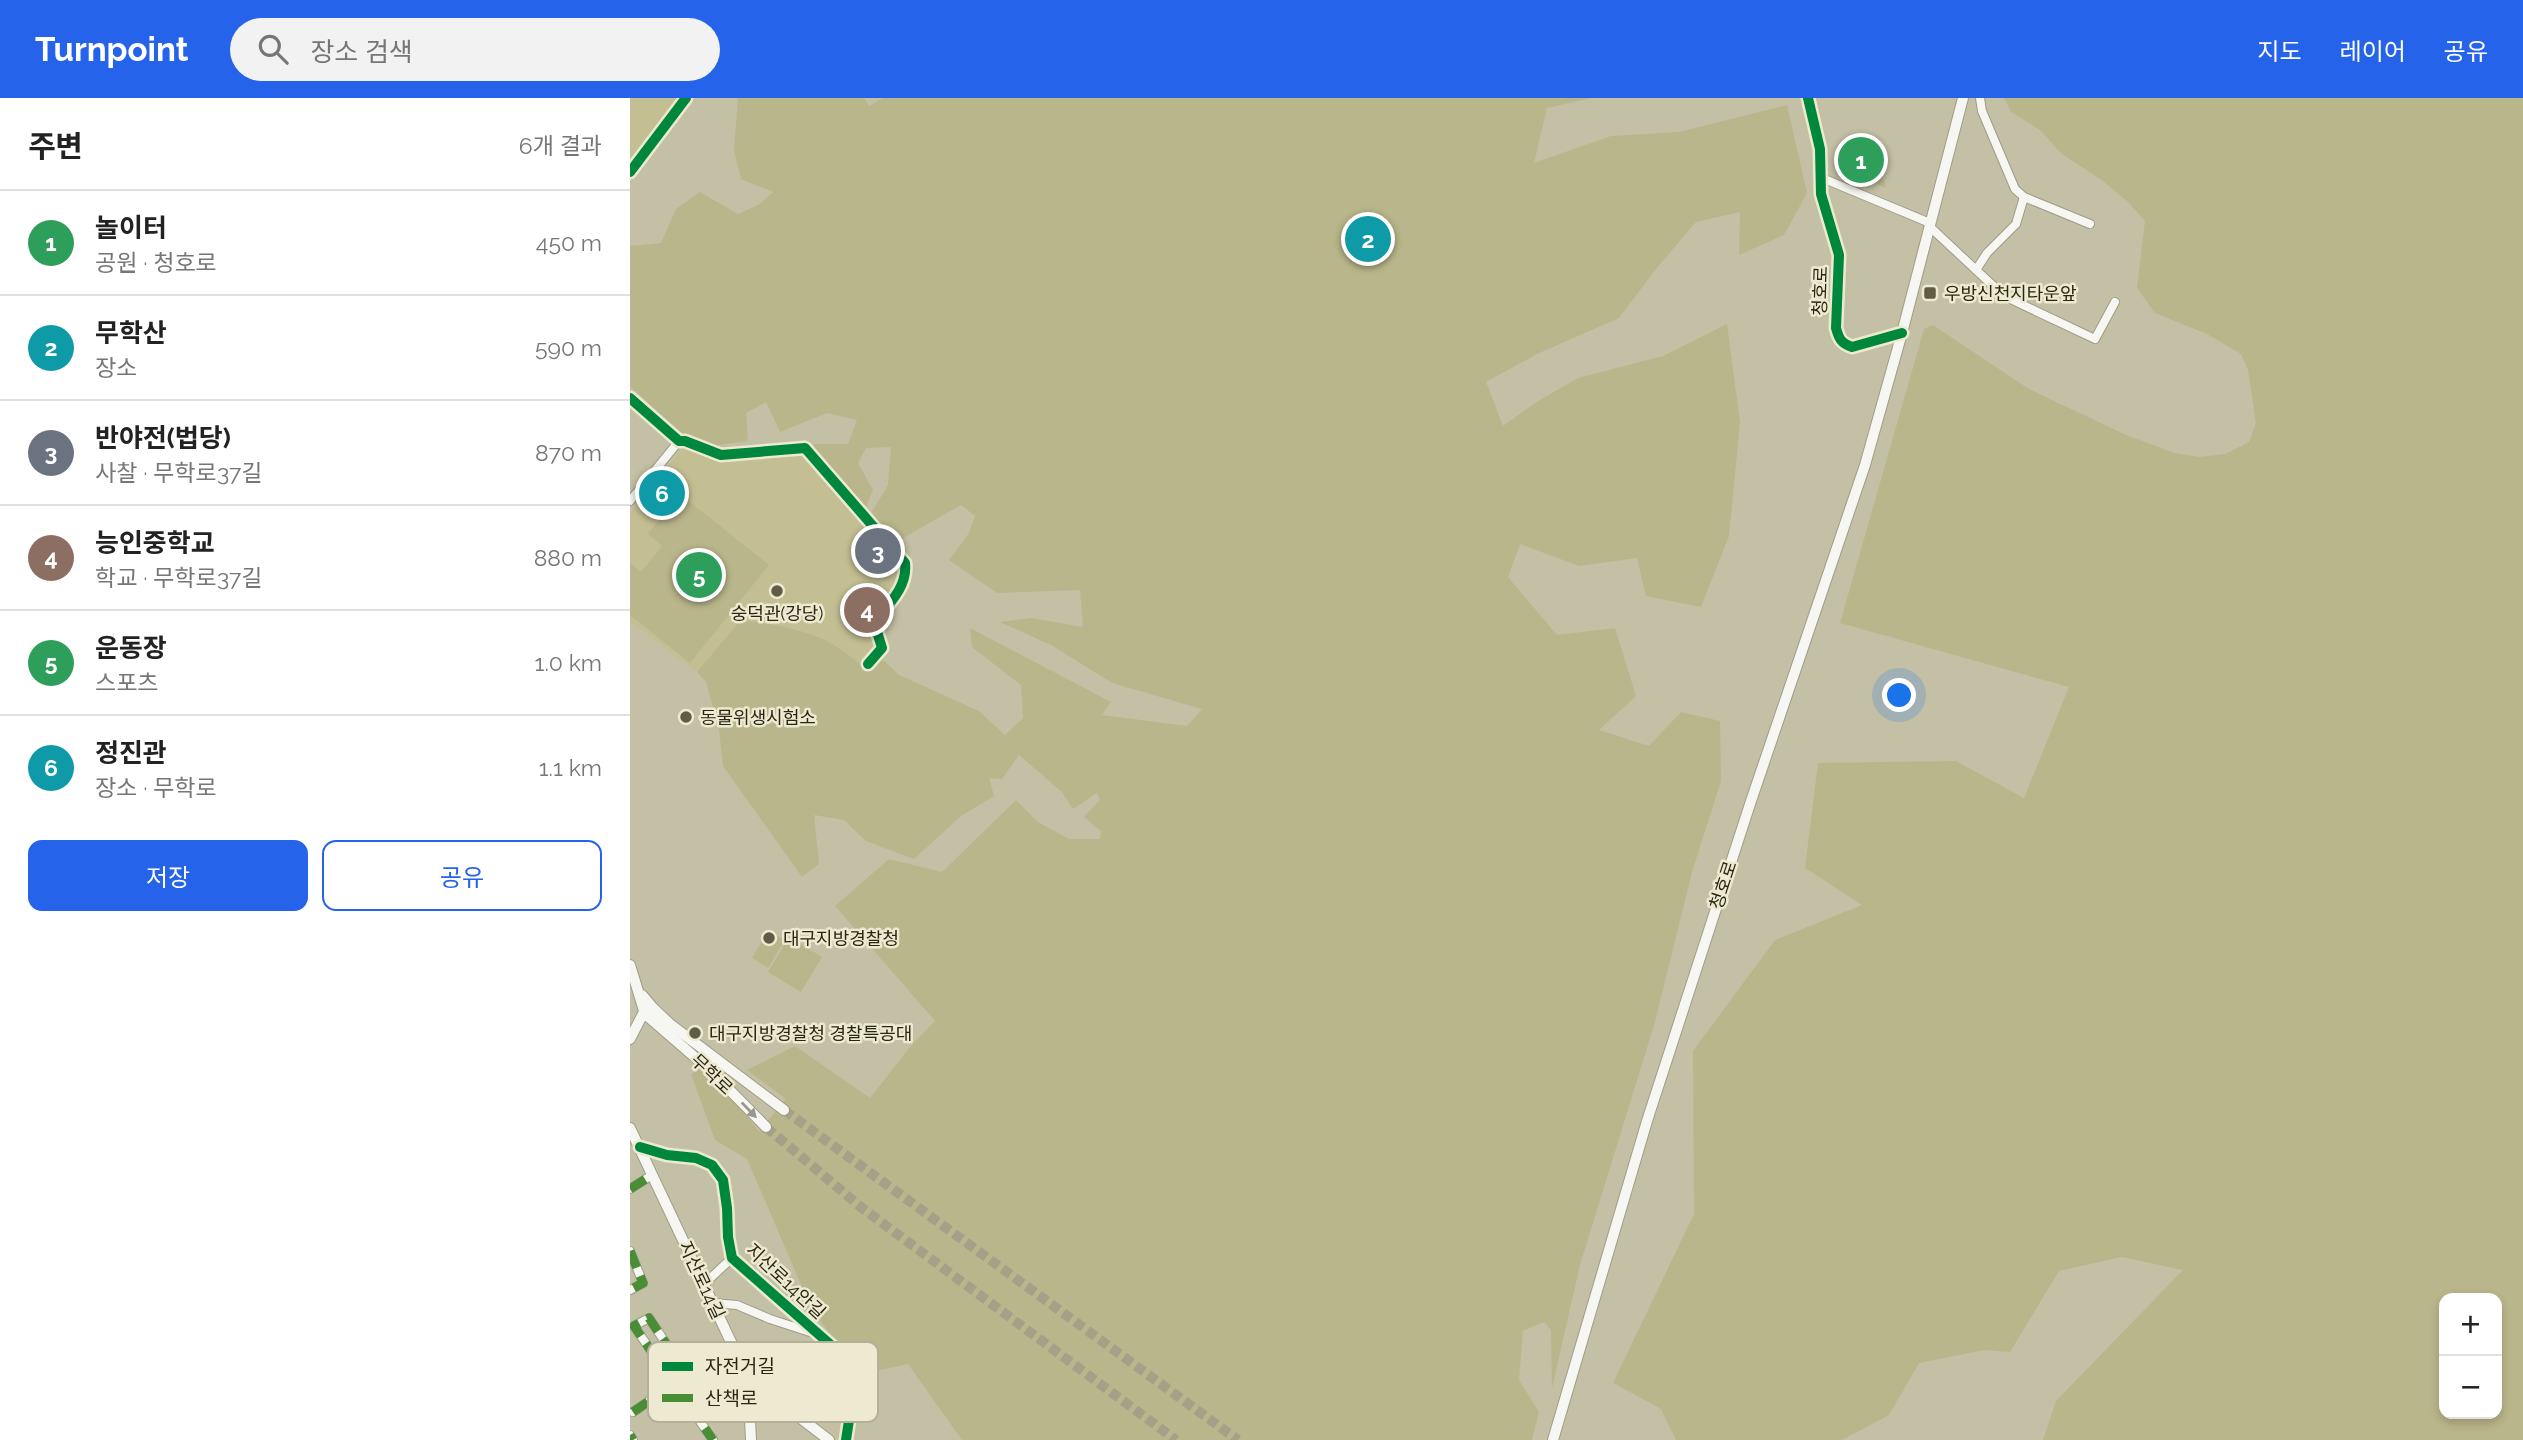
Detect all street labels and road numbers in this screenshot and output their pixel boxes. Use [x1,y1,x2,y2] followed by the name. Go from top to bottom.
[1809,266,1831,316] street label: 청호로
[1705,858,1741,912] street label: 청호로
[687,1049,737,1099] street label: 무학로
[675,1238,729,1322] street label: 지산로14길
[742,1239,830,1323] street label: 지산로14안길

